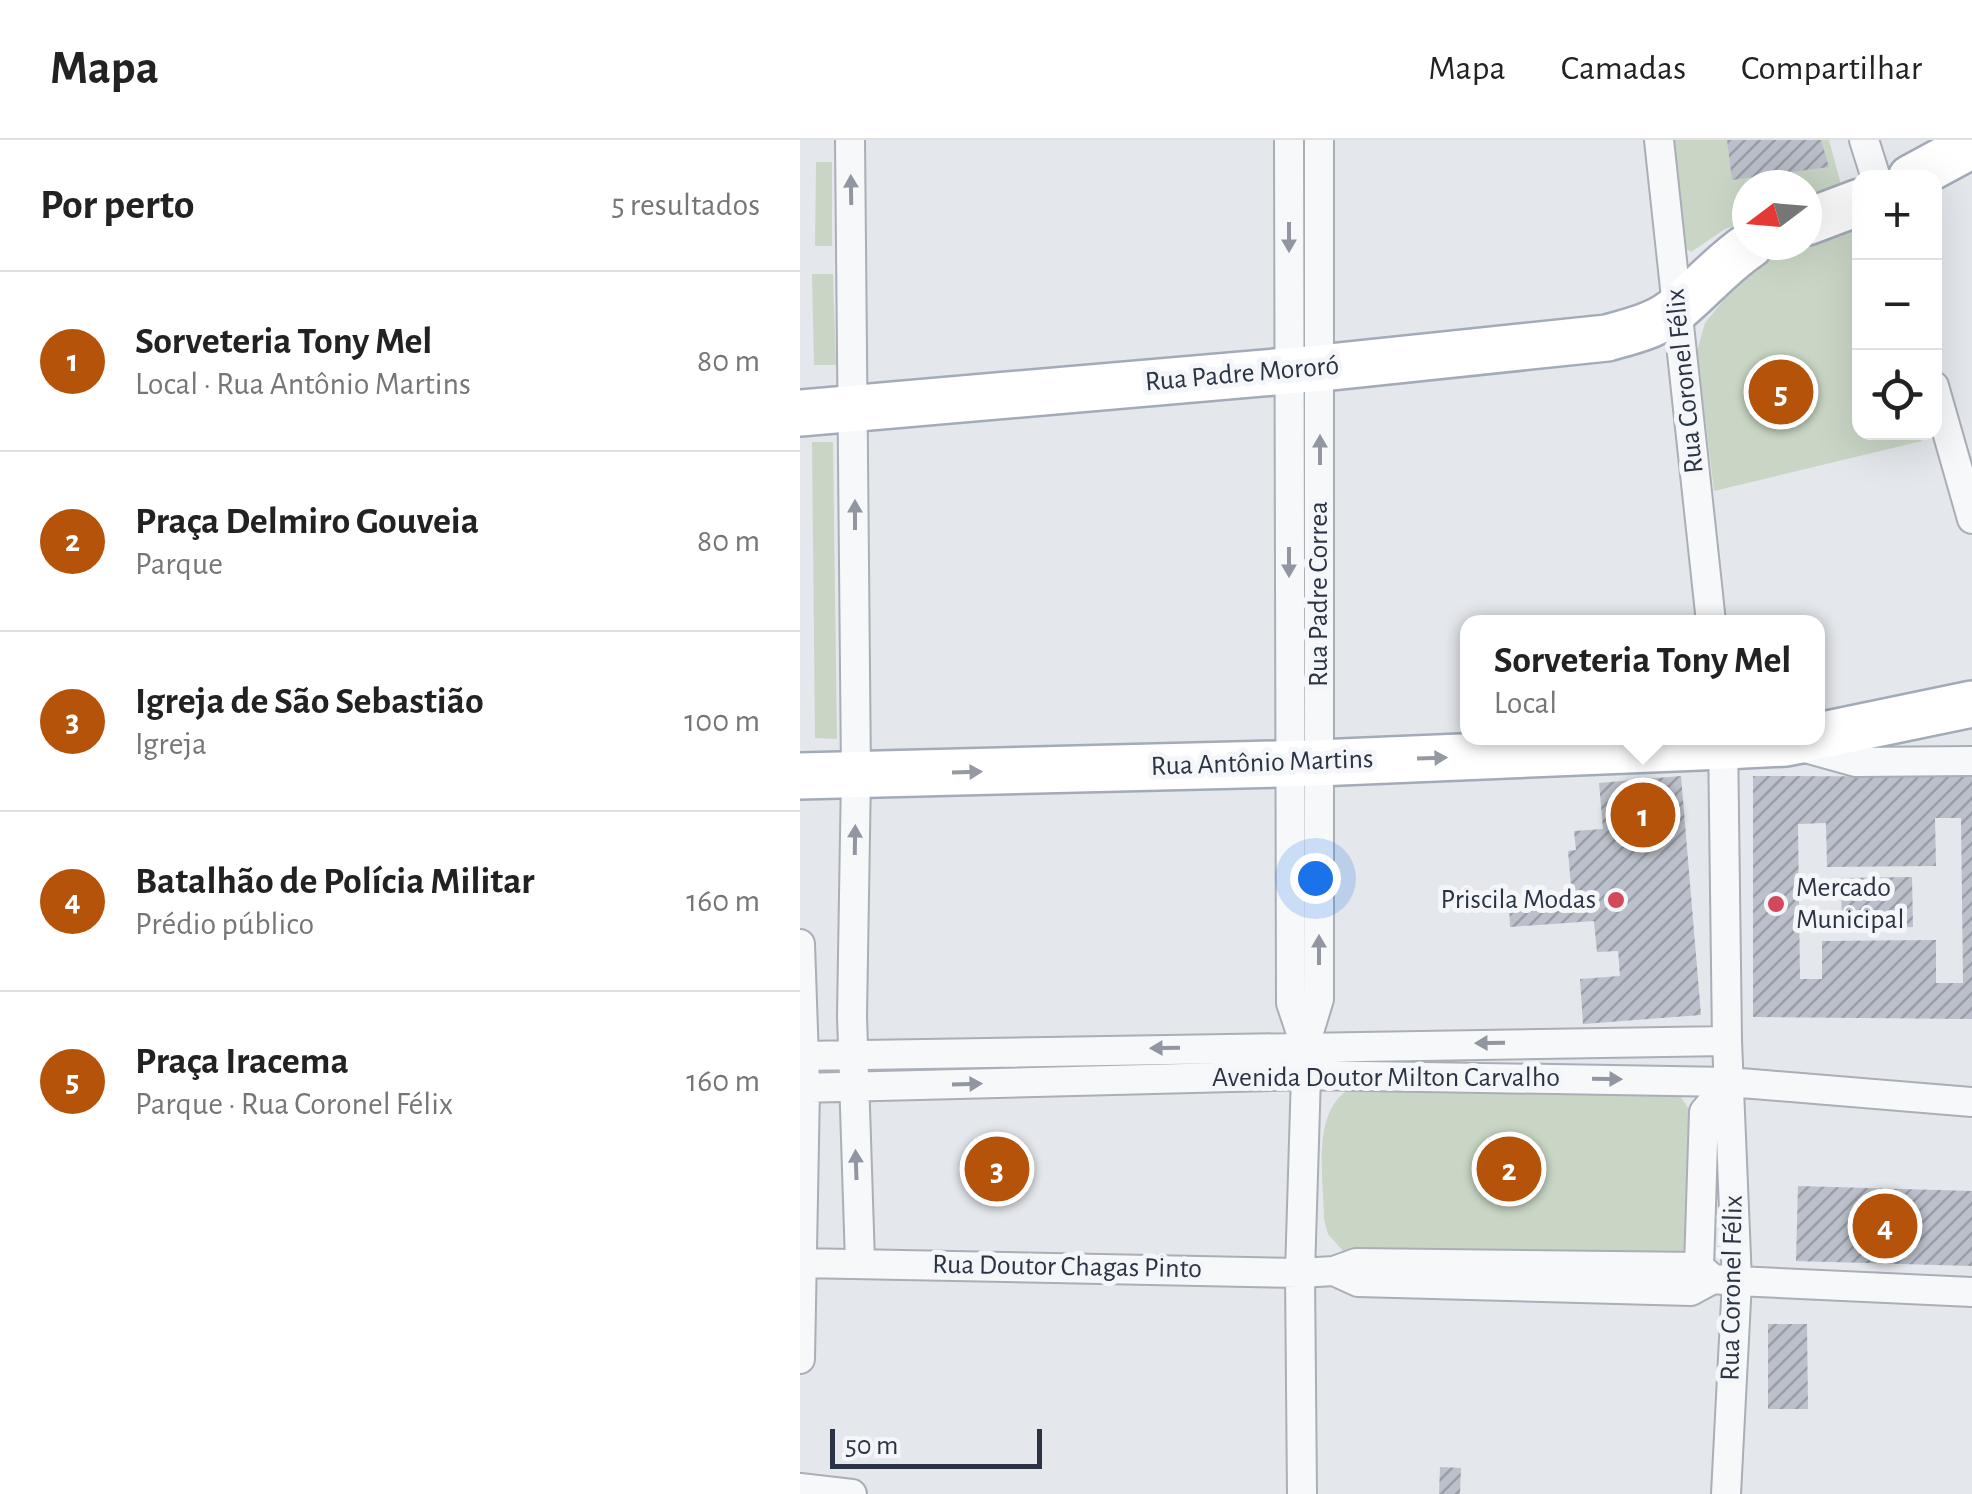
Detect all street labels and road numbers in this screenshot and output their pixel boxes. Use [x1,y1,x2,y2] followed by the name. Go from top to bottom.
[1661,287,1709,475] street label: Rua Coronel Félix
[1144,352,1340,396] street label: Rua Padre Mororó
[1305,501,1333,687] street label: Rua Padre Correa
[1150,745,1374,781] street label: Rua Antônio Martins
[1212,1064,1560,1092] street label: Avenida Doutor Milton Carvalho
[1716,1195,1748,1381] street label: Rua Coronel Félix
[932,1251,1202,1283] street label: Rua Doutor Chagas Pinto

